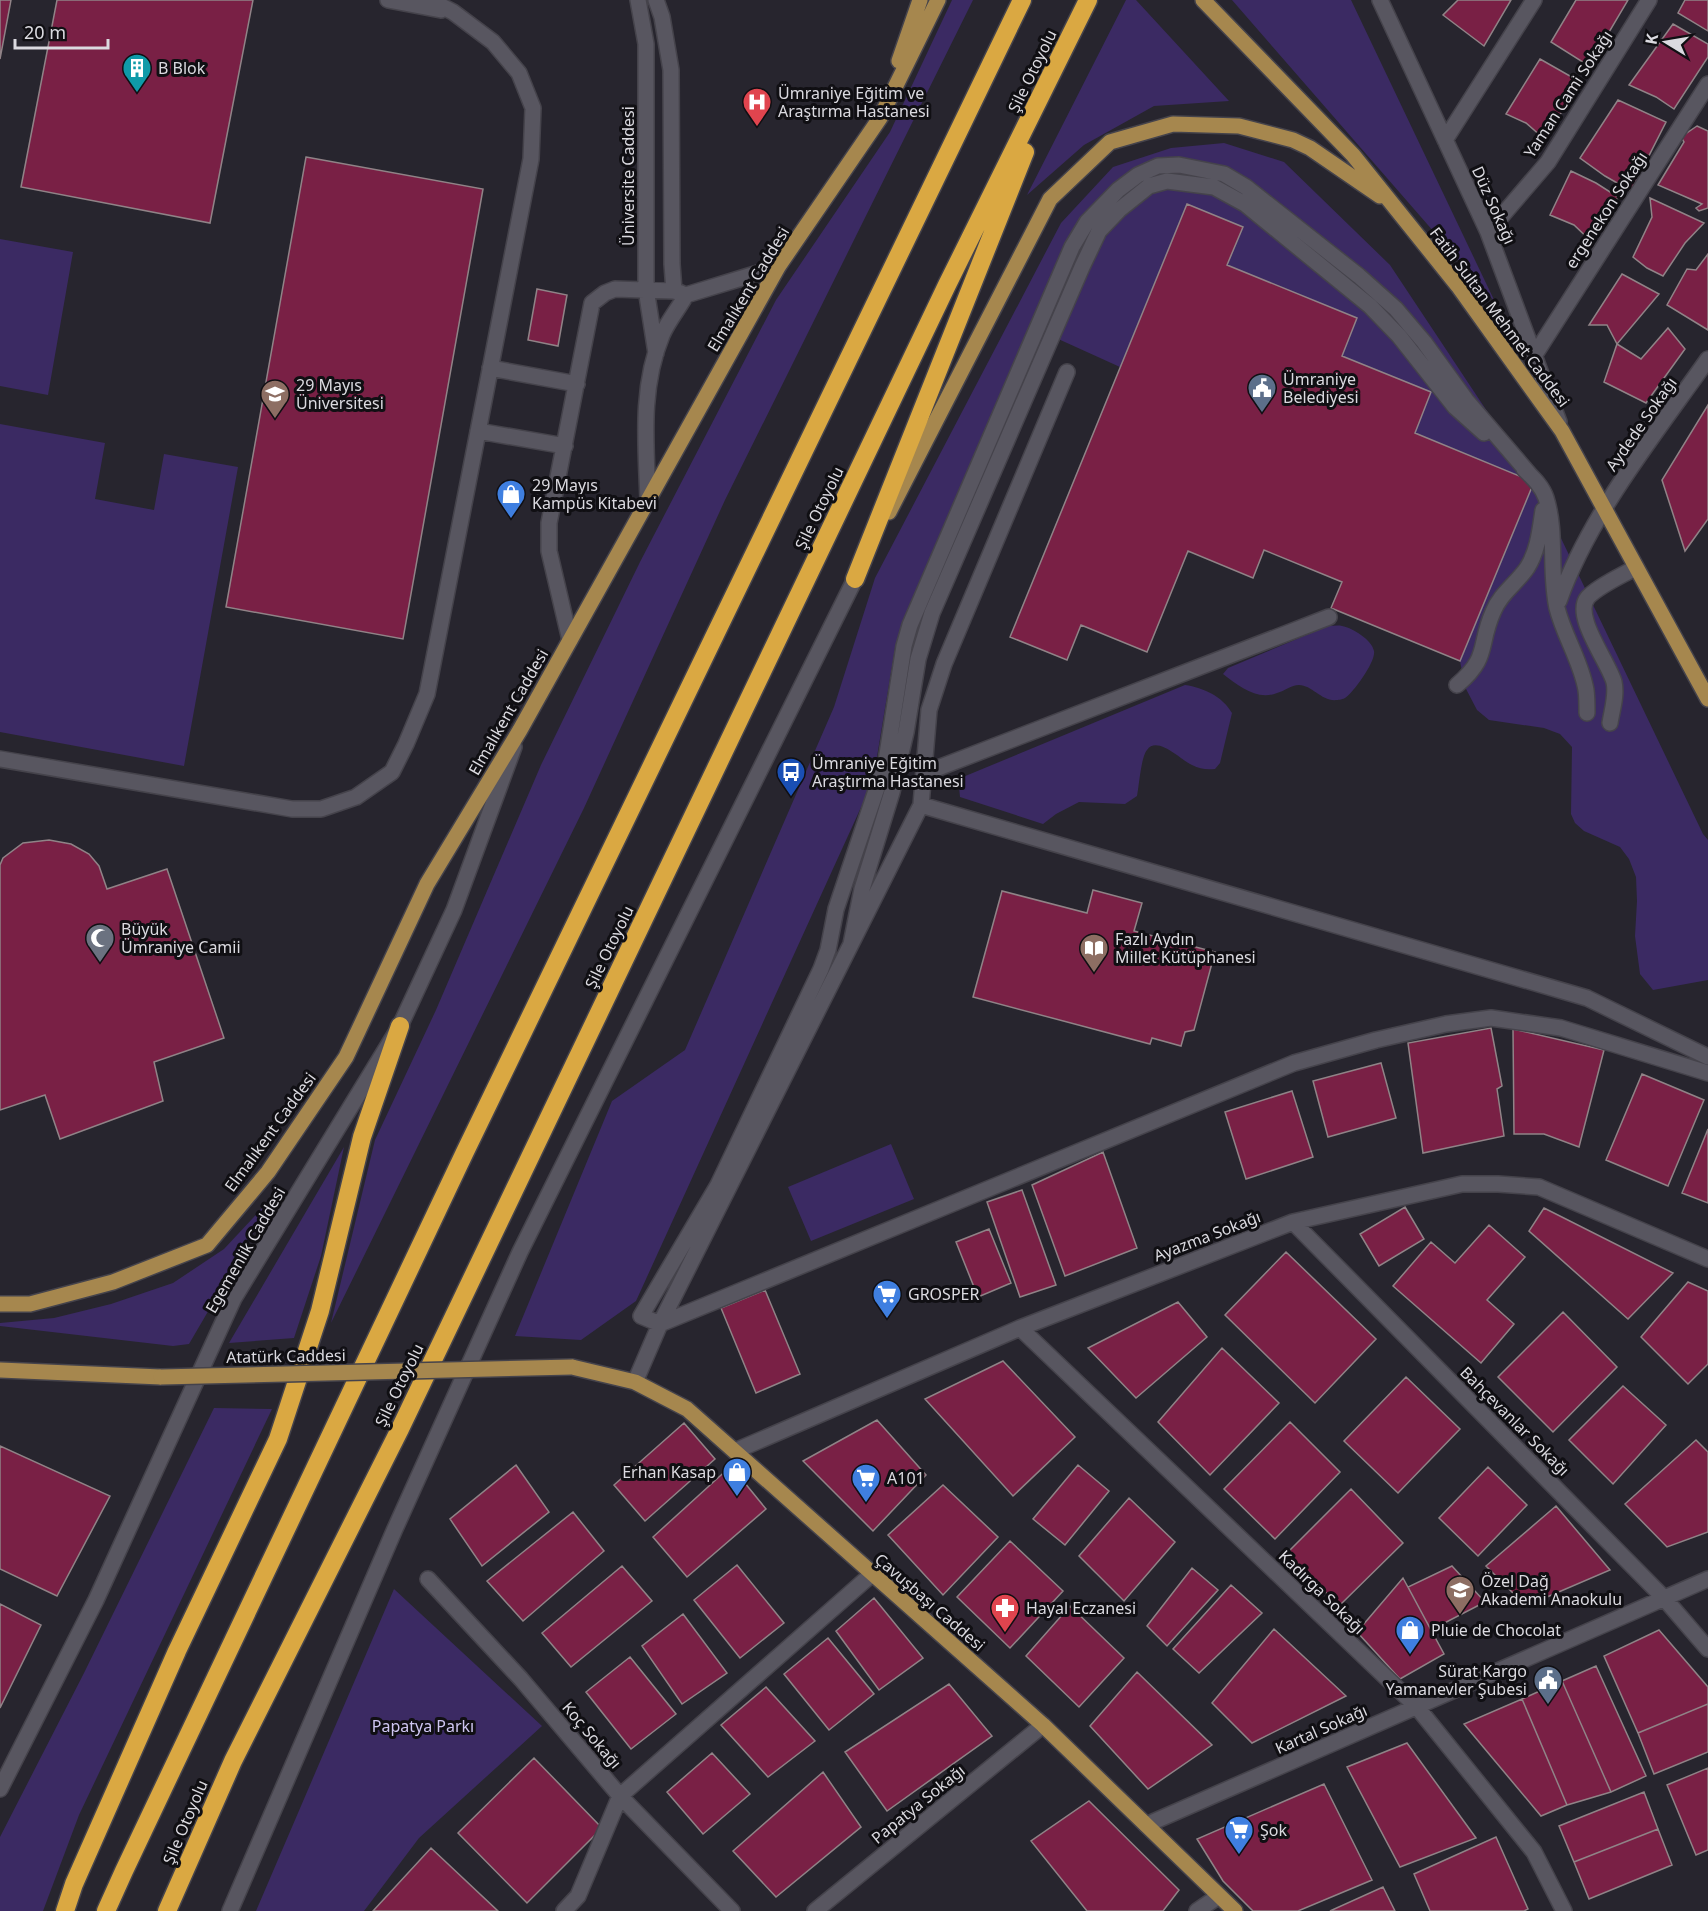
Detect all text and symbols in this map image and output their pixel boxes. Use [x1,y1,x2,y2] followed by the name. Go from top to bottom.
[15,12,108,50] scale bar
[1636,12,1696,72] north arrow
[24,20,66,44] text: 20 m
[1002,26,1062,116] street label: Şile Otoyolu
[1519,26,1617,162] street label: Yaman Cami Sokağı
[1639,31,1663,46] text: K
[121,52,153,94] building icon: B Blok
[158,57,206,79] place label: B Blok
[778,82,930,122] place label: Ümraniye Eğitim ve Araştırma Hastanesi
[741,86,773,128] hospital icon: Ümraniye Eğitim ve Araştırma Hastanesi
[617,106,639,246] street label: Üniversite Caddesi
[1560,147,1652,273] street label: ergenekon Sokağı
[1467,163,1521,247] street label: Düz Sokağı
[702,222,794,356] street label: Elmalıkent Caddesi
[1425,223,1575,411] street label: Fatih Sultan Mehmet Caddesi
[1283,368,1359,408] place label: Ümraniye Belediyesi
[1246,372,1278,414] public building icon: Ümraniye Belediyesi
[1600,373,1682,475] street label: Aydede Sokağı
[296,374,384,414] place label: 29 Mayıs Üniversitesi
[259,378,291,420] school or university icon: 29 Mayıs Üniversitesi
[789,463,849,553] street label: Şile Otoyolu
[532,474,657,514] place label: 29 Mayıs Kampüs Kitabevi
[495,478,527,520] shop icon: 29 Mayıs Kampüs Kitabevi
[463,645,553,779] street label: Elmalıkent Caddesi
[812,752,964,792] place label: Ümraniye Eğitim Araştırma Hastanesi
[775,756,807,798] bus stop icon: Ümraniye Eğitim Araştırma Hastanesi
[579,902,639,992] street label: Şile Otoyolu
[121,918,241,958] place label: Büyük Ümraniye Camii
[84,922,116,964] mosque icon: Büyük Ümraniye Camii
[1115,928,1256,968] place label: Fazlı Aydın Millet Kütüphanesi
[1078,932,1110,974] library icon: Fazlı Aydın Millet Kütüphanesi
[219,1068,321,1196] street label: Elmalıkent Caddesi
[200,1183,290,1317] street label: Egemenlik Caddesi
[1150,1205,1264,1267] street label: Ayazma Sokağı
[871,1278,903,1320] supermarket icon: GROSPER
[908,1283,979,1305] place label: GROSPER
[369,1340,429,1430] street label: Şile Otoyolu
[226,1344,346,1368] street label: Atatürk Caddesi
[1455,1361,1575,1481] street label: Bahçevanlar Sokağı
[721,1456,753,1498] shop icon: Erhan Kasap
[622,1461,716,1483] place label: Erhan Kasap
[850,1462,882,1504] supermarket icon: A101
[887,1467,925,1489] place label: A101
[1274,1545,1370,1639] street label: Kadırga Sokağı
[870,1548,990,1656] street label: Çavuşbaşı Caddesi
[1481,1570,1622,1610] place label: Özel Dağ Akademi Anaokulu
[1444,1574,1476,1616] school or university icon: Özel Dağ Akademi Anaokulu
[989,1592,1021,1634] pharmacy icon: Hayal Eczanesi
[1026,1597,1136,1619] place label: Hayal Eczanesi
[1394,1614,1426,1656] shop icon: Pluie de Chocolat
[1431,1619,1561,1641] place label: Pluie de Chocolat
[1386,1660,1527,1700] place label: Sürat Kargo Yamanevler Şubesi
[1532,1664,1564,1706] public building icon: Sürat Kargo Yamanevler Şubesi
[557,1697,627,1773] street label: Koç Sokağı
[1272,1699,1370,1759] street label: Kartal Sokağı
[372,1715,474,1737] park label: Papatya Parkı
[867,1759,969,1849] street label: Papatya Sokağı
[157,1776,213,1868] street label: Şile Otoyolu
[1223,1814,1255,1856] supermarket icon: Şok
[1260,1819,1287,1841] place label: Şok

